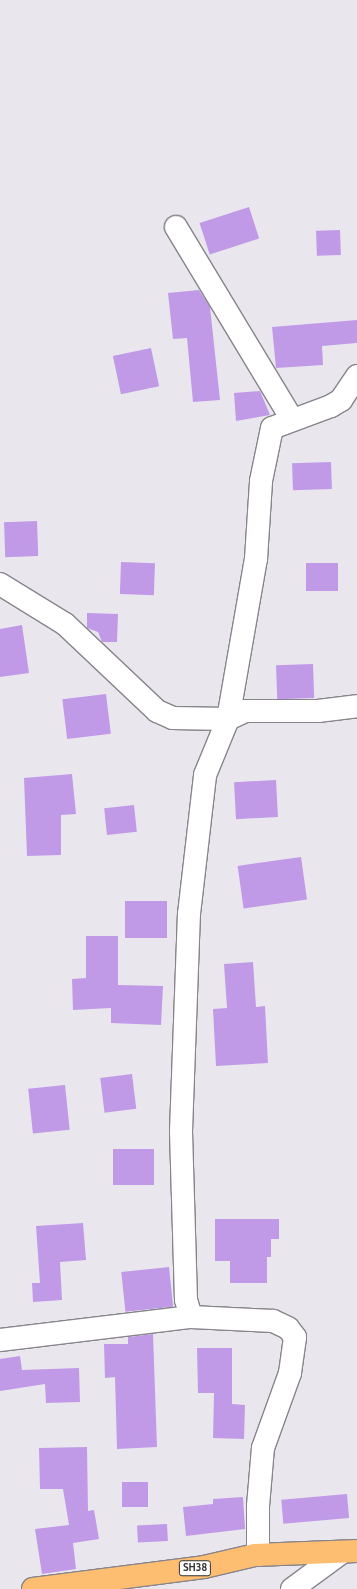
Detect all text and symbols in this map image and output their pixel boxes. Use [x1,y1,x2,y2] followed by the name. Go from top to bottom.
[178,1560,212,1576] road number: SH38

